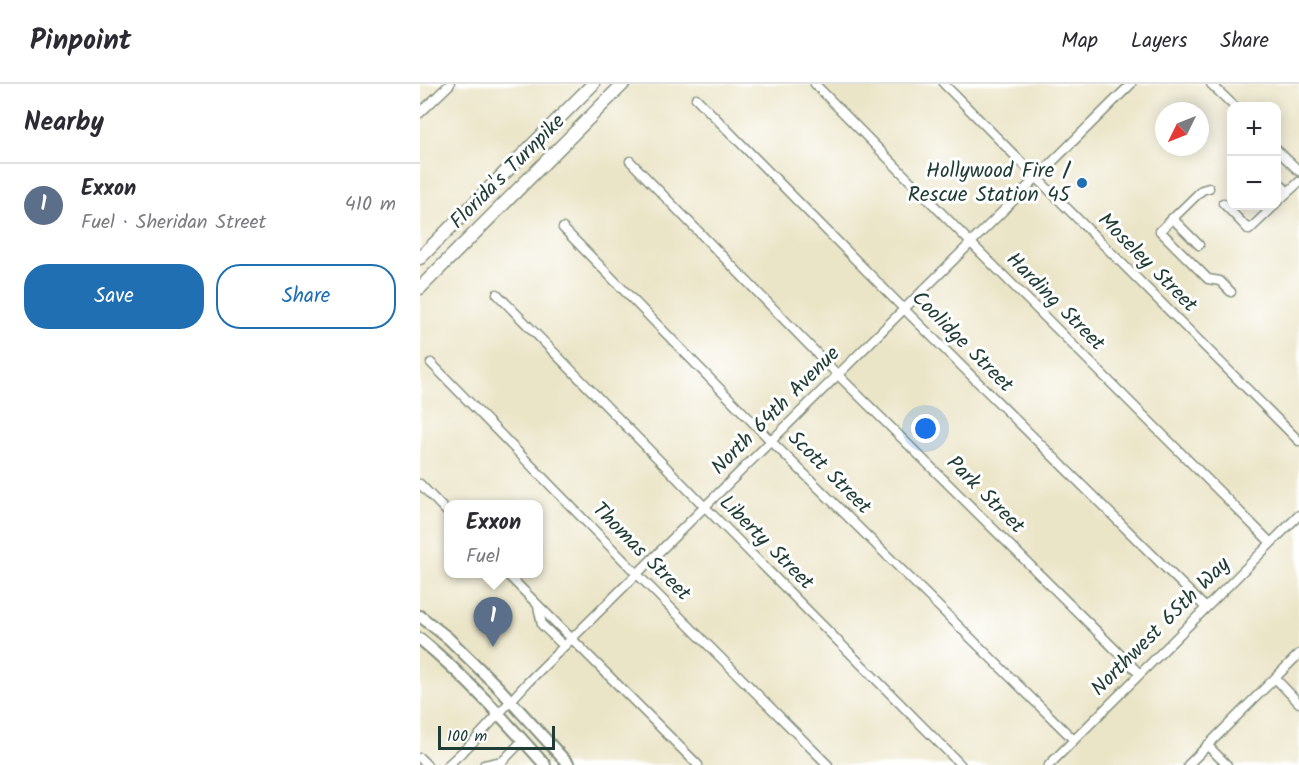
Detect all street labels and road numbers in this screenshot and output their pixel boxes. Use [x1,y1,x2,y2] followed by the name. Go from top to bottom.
[443,106,574,237] street label: Florida's Turnpike
[1089,205,1205,321] street label: Moseley Street
[998,245,1113,360] street label: Harding Street
[903,283,1021,401] street label: Coolidge Street
[704,338,849,483] street label: North 64th Avenue
[779,423,879,523] street label: Scott Street
[938,448,1033,543] street label: Park Street
[711,488,822,599] street label: Liberty Street
[584,495,699,610] street label: Thomas Street
[1084,549,1239,704] street label: Northwest 65th Way

